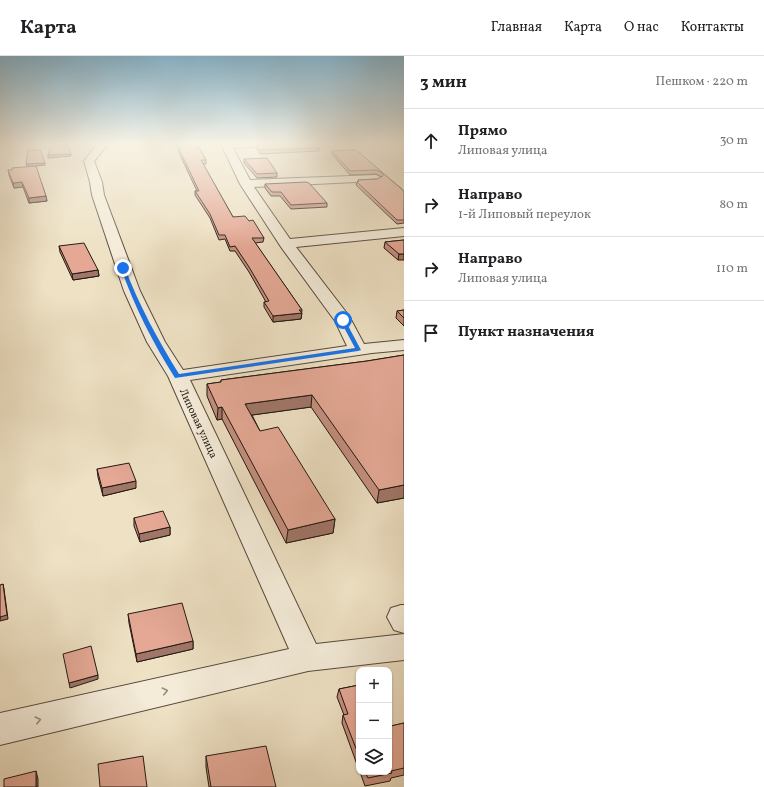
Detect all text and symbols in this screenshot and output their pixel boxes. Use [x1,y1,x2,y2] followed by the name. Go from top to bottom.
[20,15,77,41] text: Карта
[491,18,542,37] text: Главная
[564,18,602,37] text: Карта
[624,18,659,37] text: О нас
[681,18,744,37] text: Контакты
[420,71,467,94] text: 3 мин
[656,73,748,91] text: Пешком · 220 m
[458,121,507,142] text: Прямо
[420,130,442,152] icon: ahead
[720,132,748,150] text: 30 m
[458,142,547,160] text: Липовая улица
[458,185,522,206] text: Направо
[420,194,442,216] icon: right
[719,196,748,214] text: 80 m
[458,206,591,224] text: 1-й Липовый переулок
[458,249,522,270] text: Направо
[420,258,442,280] icon: right
[114,259,132,277] route end
[716,260,748,278] text: 110 m
[458,270,547,288] text: Липовая улица
[334,311,352,329] route start
[420,322,442,344] icon: arrive
[458,322,594,343] text: Пункт назначения
[175,386,221,462] street label: Липовая улица
[356,667,392,775] map controls
[356,667,392,703] button: +
[161,687,168,696] one-way arrow
[356,703,392,739] button: −
[35,717,41,725] one-way arrow
[356,739,392,775] button: layers

